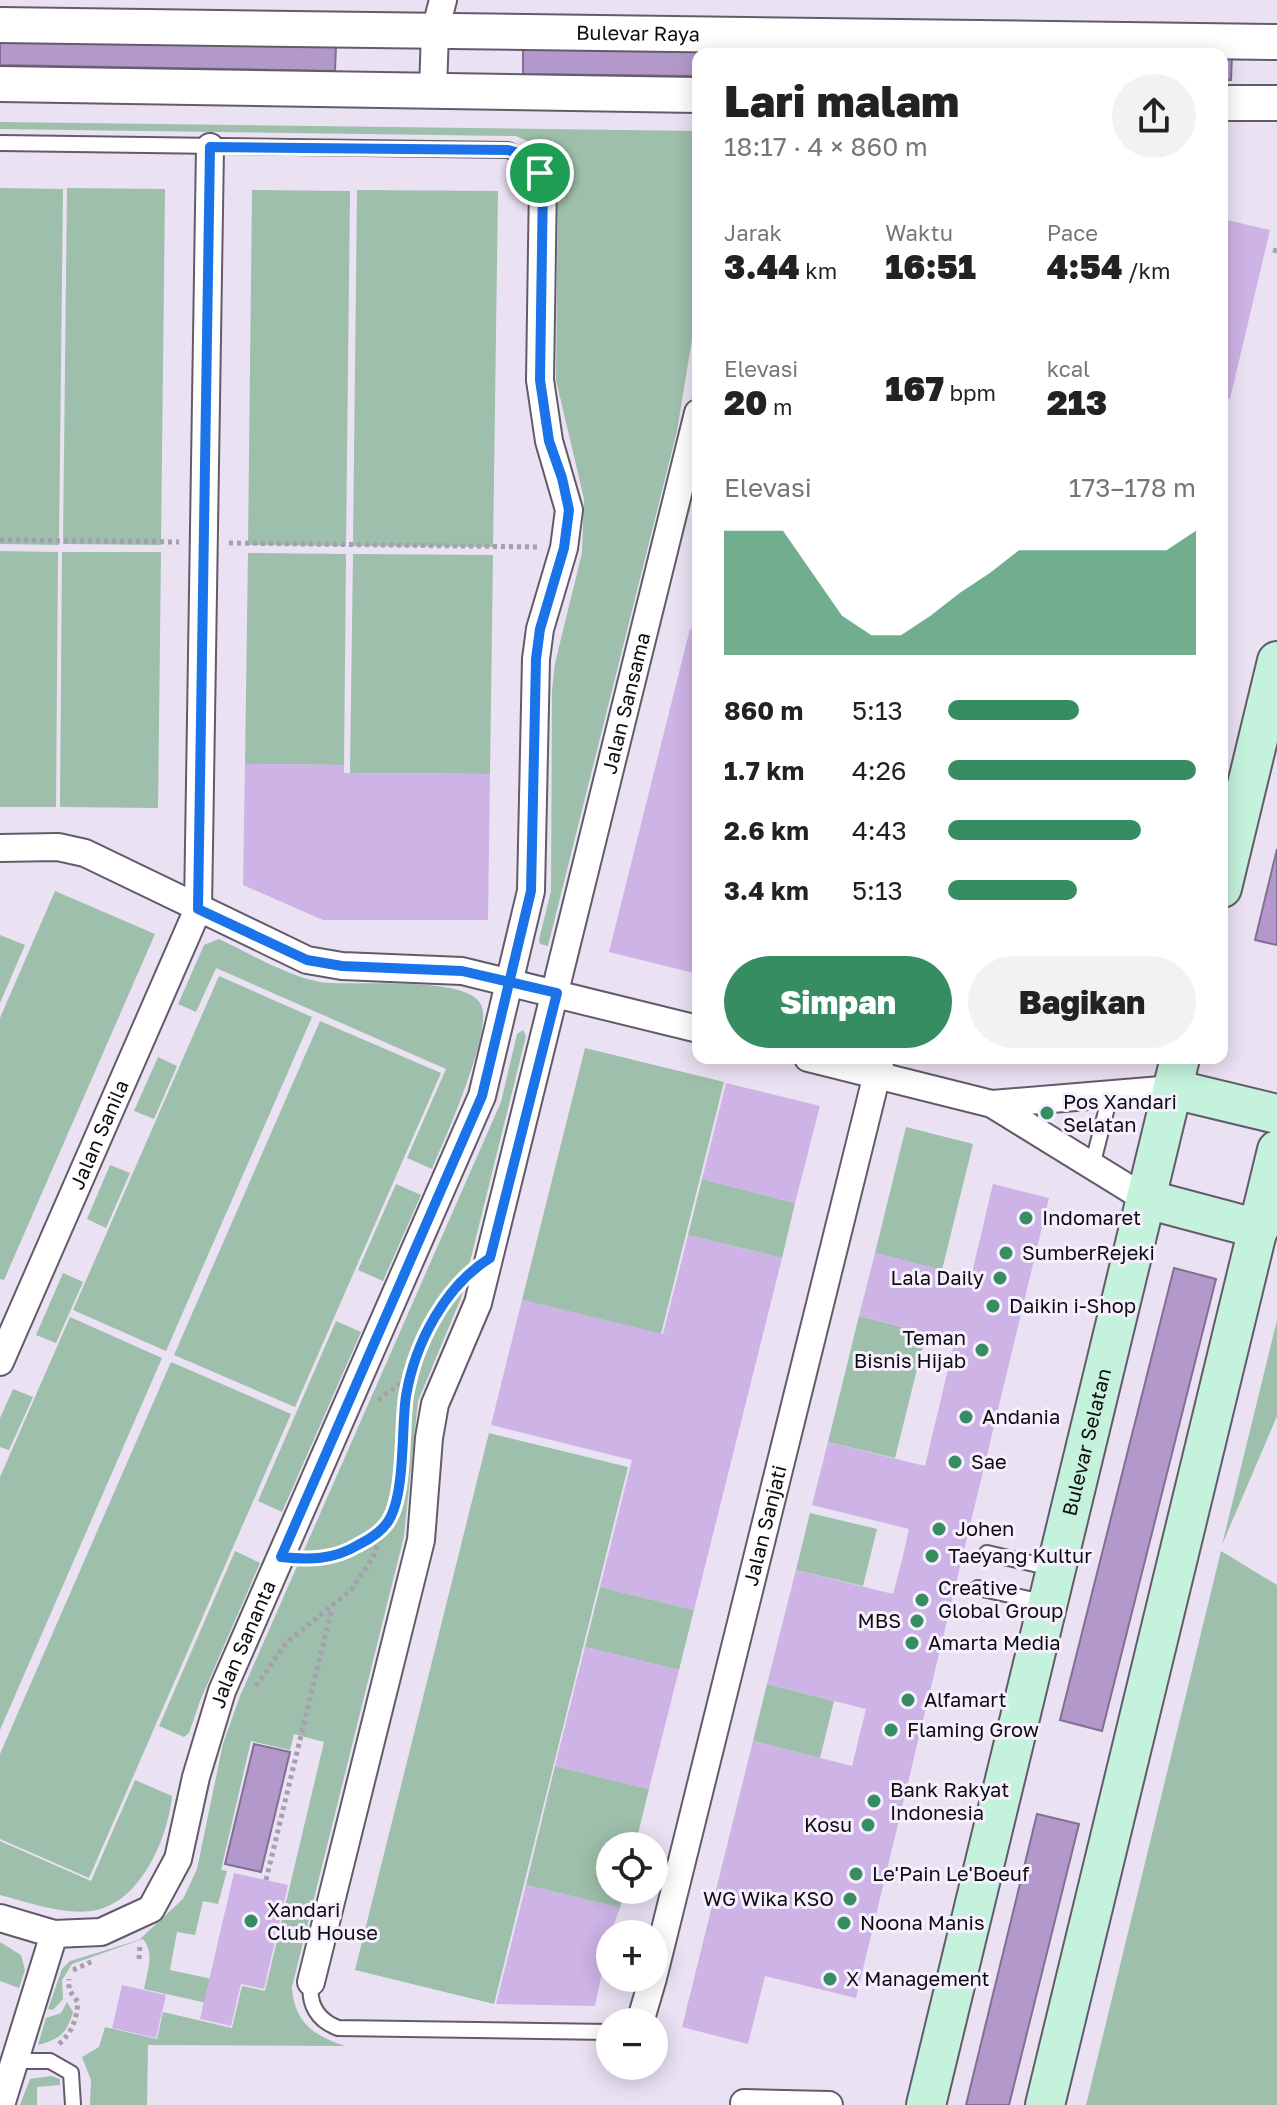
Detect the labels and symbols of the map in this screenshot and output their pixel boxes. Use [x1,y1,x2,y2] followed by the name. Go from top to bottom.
[576,20,700,45] street label: Bulevar Raya
[506,139,574,207] pin
[596,630,654,776] street label: Jalan Sansama
[64,1076,133,1193] street label: Jalan Sanila
[1063,1089,1177,1136] place label: Pos Xandari Selatan
[1038,1104,1056,1122] marker: Pos Xandari Selatan
[1042,1205,1141,1229] place label: Indomaret
[1017,1209,1035,1227] marker: Indomaret
[1022,1240,1155,1264] place label: SumberRejeki
[997,1244,1015,1262] marker: SumberRejeki
[891,1265,984,1289] place label: Lala Daily
[991,1269,1009,1287] marker: Lala Daily
[1009,1293,1136,1317] place label: Daikin i-Shop
[984,1297,1002,1315] marker: Daikin i-Shop
[854,1325,966,1372] place label: Teman Bisnis Hijab
[973,1341,991,1359] marker: Teman Bisnis Hijab
[1056,1366,1115,1518] street label: Bulevar Selatan
[982,1404,1060,1428] place label: Andania
[957,1408,975,1426] marker: Andania
[971,1449,1007,1473] place label: Sae
[946,1453,964,1471] marker: Sae
[738,1462,791,1588] street label: Jalan Sanjati
[955,1516,1014,1540] place label: Johen
[930,1520,948,1538] marker: Johen
[948,1543,1092,1567] place label: Taeyang Kultur
[923,1547,941,1565] marker: Taeyang Kultur
[938,1575,1063,1622] place label: Creative Global Group
[205,1576,280,1711] street label: Jalan Sananta
[913,1591,931,1609] marker: Creative Global Group
[858,1608,901,1632] place label: MBS
[908,1612,926,1630] marker: MBS
[928,1630,1061,1654] place label: Amarta Media
[903,1634,921,1652] marker: Amarta Media
[924,1687,1006,1711] place label: Alfamart
[899,1691,917,1709] marker: Alfamart
[907,1717,1039,1741] place label: Flaming Grow
[882,1721,900,1739] marker: Flaming Grow
[890,1777,1009,1824] place label: Bank Rakyat Indonesia
[865,1792,883,1810] marker: Bank Rakyat Indonesia
[804,1812,852,1836] place label: Kosu
[859,1816,877,1834] marker: Kosu
[872,1861,1029,1885] place label: Le'Pain Le'Boeuf
[847,1865,865,1883] marker: Le'Pain Le'Boeuf
[703,1886,834,1910] place label: WG Wika KSO
[841,1890,859,1908] marker: WG Wika KSO
[267,1897,378,1944] place label: Xandari Club House
[860,1910,985,1934] place label: Noona Manis
[242,1912,260,1930] marker: Xandari Club House
[835,1914,853,1932] marker: Noona Manis
[846,1966,990,1990] place label: X Management
[821,1970,839,1988] marker: X Management

